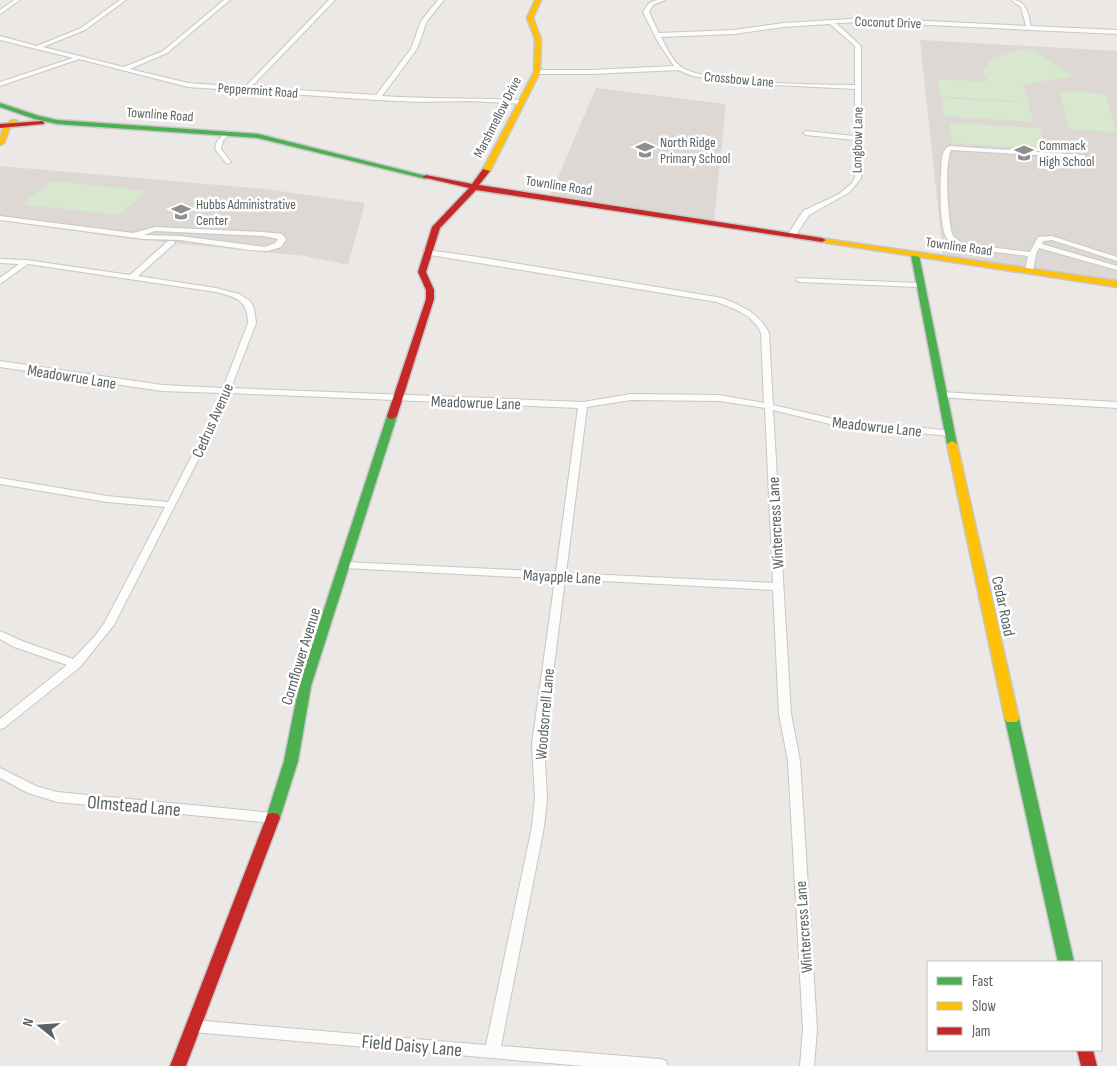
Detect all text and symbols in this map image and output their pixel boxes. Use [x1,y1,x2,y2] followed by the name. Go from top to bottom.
[854,13,922,32] street label: Coconut Drive
[703,68,775,91] street label: Crossbow Lane
[470,74,525,161] street label: Marshmellow Drive
[217,79,299,102] street label: Peppermint Road
[126,104,194,125] street label: Townline Road
[848,107,867,173] street label: Longbow Lane
[660,134,730,167] place label: North Ridge Primary School
[1039,137,1094,170] place label: Commack High School
[634,139,656,161] school or university icon: North Ridge Primary School
[1013,142,1035,164] school or university icon: Commack High School
[524,172,594,199] street label: Townline Road
[196,196,296,229] place label: Hubbs Administrative Center
[170,201,192,223] school or university icon: Hubbs Administrative Center
[925,233,993,260] street label: Townline Road
[26,361,118,394] street label: Meadowrue Lane
[189,380,238,461] street label: Cedrus Avenue
[431,392,521,415] street label: Meadowrue Lane
[831,413,923,442] street label: Meadowrue Lane
[765,476,788,569] street label: Wintercress Lane
[522,566,601,589] street label: Mayapple Lane
[987,575,1018,638] street label: Cedar Road
[278,605,325,707] street label: Cornflower Avenue
[532,668,559,761] street label: Woodsorrell Lane
[86,791,181,822] street label: Olmstead Lane
[792,880,817,974] street label: Wintercress Lane
[927,961,1102,1051] legend
[972,972,994,991] text: Fast
[972,997,996,1016] text: Slow
[15,1001,65,1051] north arrow
[19,1016,37,1028] text: N
[971,1022,990,1041] text: Jam
[361,1031,463,1062] street label: Field Daisy Lane

